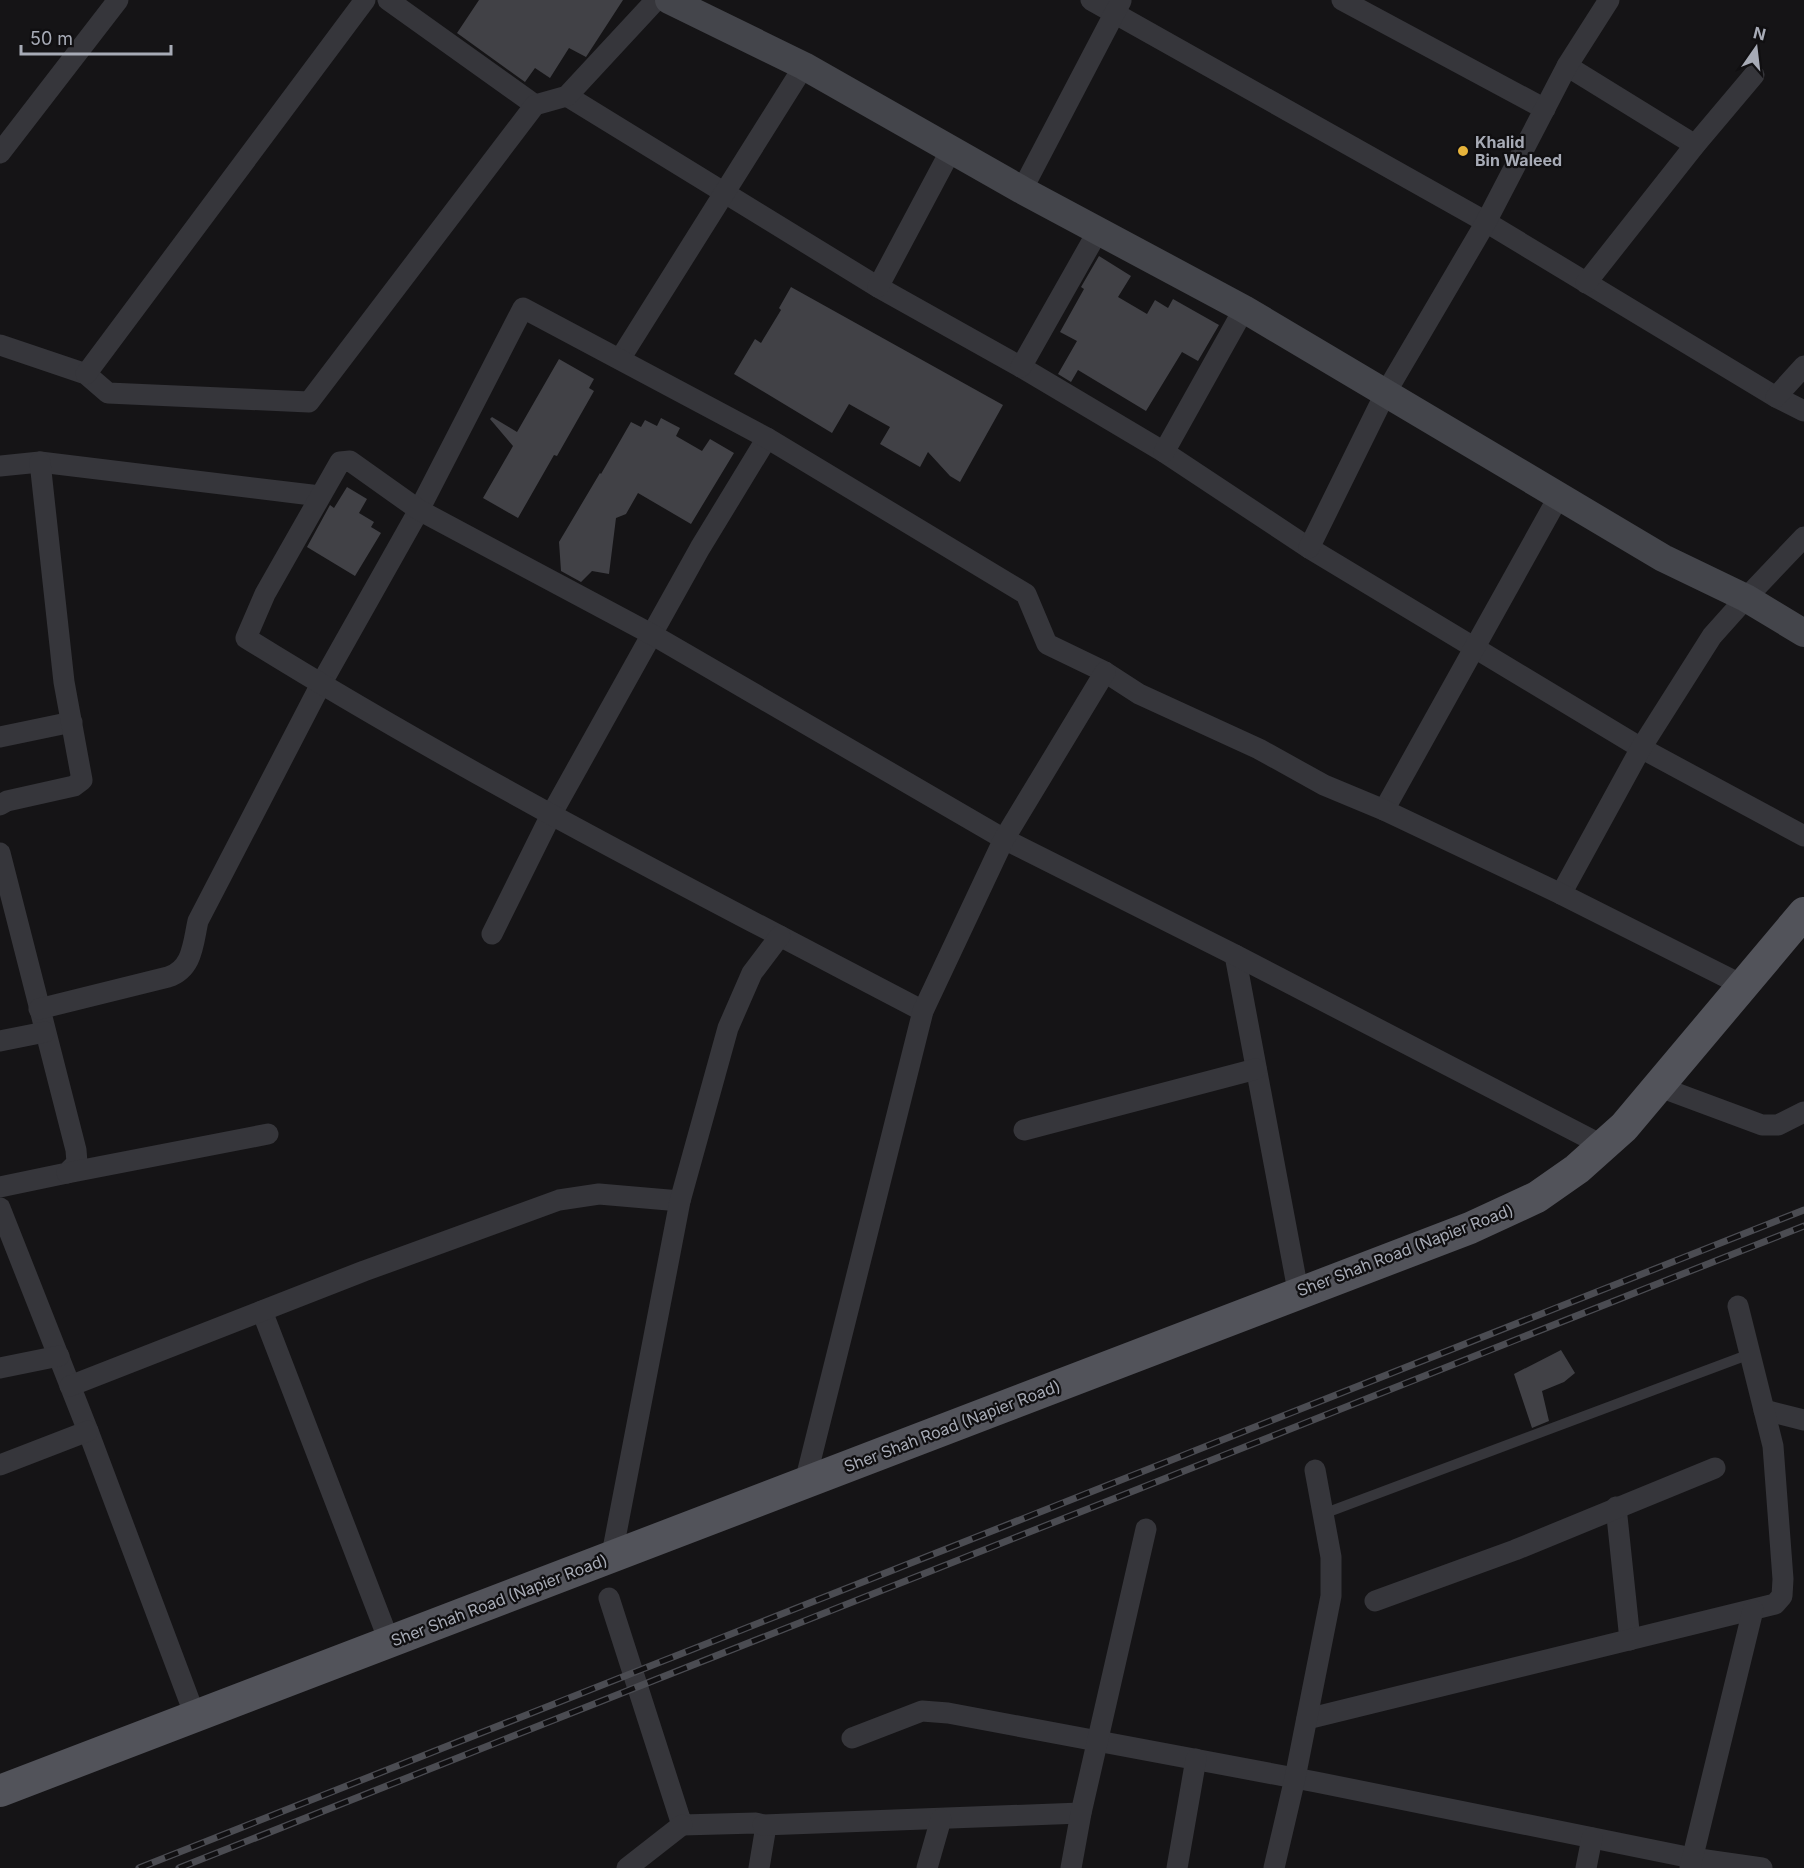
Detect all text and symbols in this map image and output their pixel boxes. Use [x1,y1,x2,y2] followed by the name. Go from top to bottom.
[21,18,171,56] scale bar
[1726,18,1786,78] north arrow
[1751,22,1768,45] text: N
[30,28,73,49] text: 50 m
[1475,132,1562,170] place label: Khalid Bin Waleed
[1456,144,1470,158] marker: Khalid Bin Waleed
[1294,1199,1516,1301] street label: Sher Shah Road (Napier Road)
[841,1375,1063,1477] street label: Sher Shah Road (Napier Road)
[388,1549,610,1651] street label: Sher Shah Road (Napier Road)

